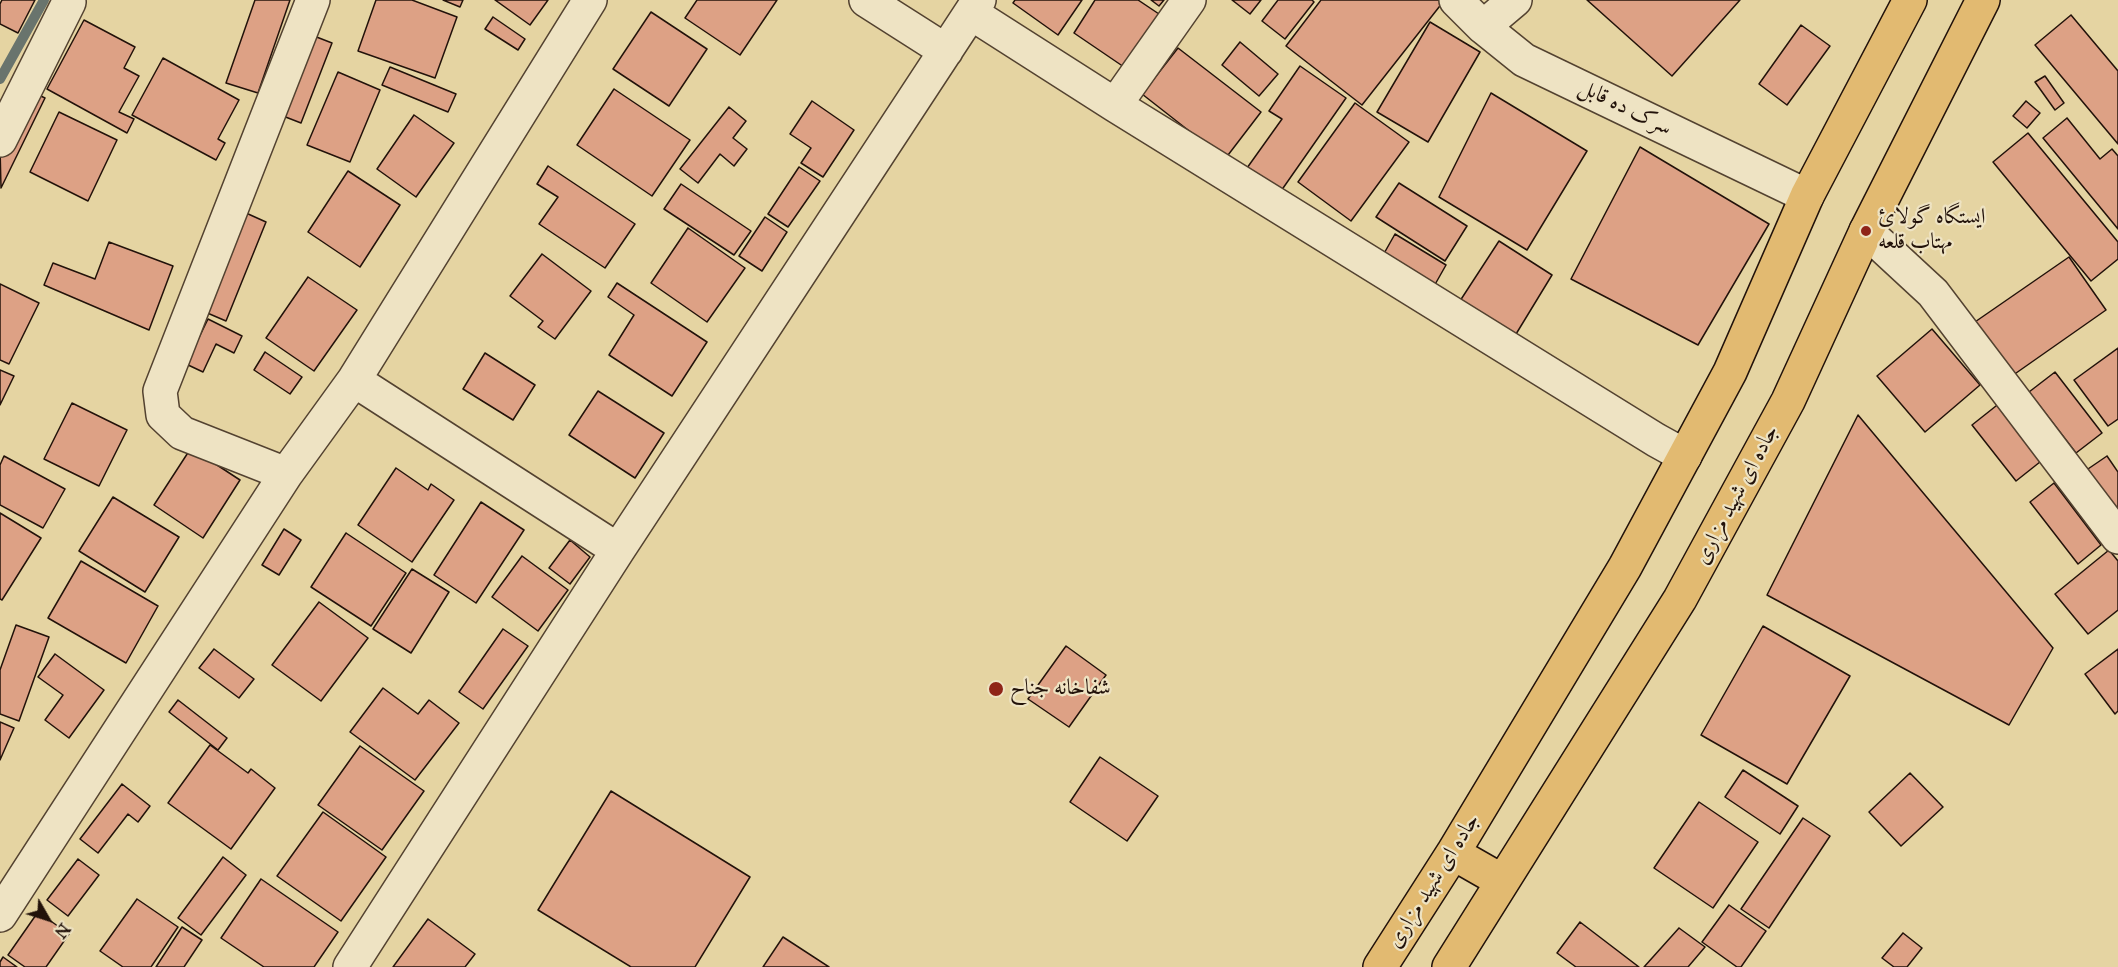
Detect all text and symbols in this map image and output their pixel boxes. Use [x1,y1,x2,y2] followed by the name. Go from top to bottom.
[1574,74,1676,142] street label: سرک ده قابل
[1878,205,1985,256] place label: ایستگاه گولائ مهتاب قلعه
[1859,224,1873,238] marker: ایستگاه گولائ مهتاب قلعه
[1689,421,1785,569] street label: جاده ای شهید مزاری
[1010,676,1111,702] place label: شفاخانه جناح
[987,680,1005,698] marker: شفاخانه جناح
[1382,809,1486,953] street label: جاده ای شهید مزاری
[18,889,78,949] north arrow
[51,919,74,942] text: N

